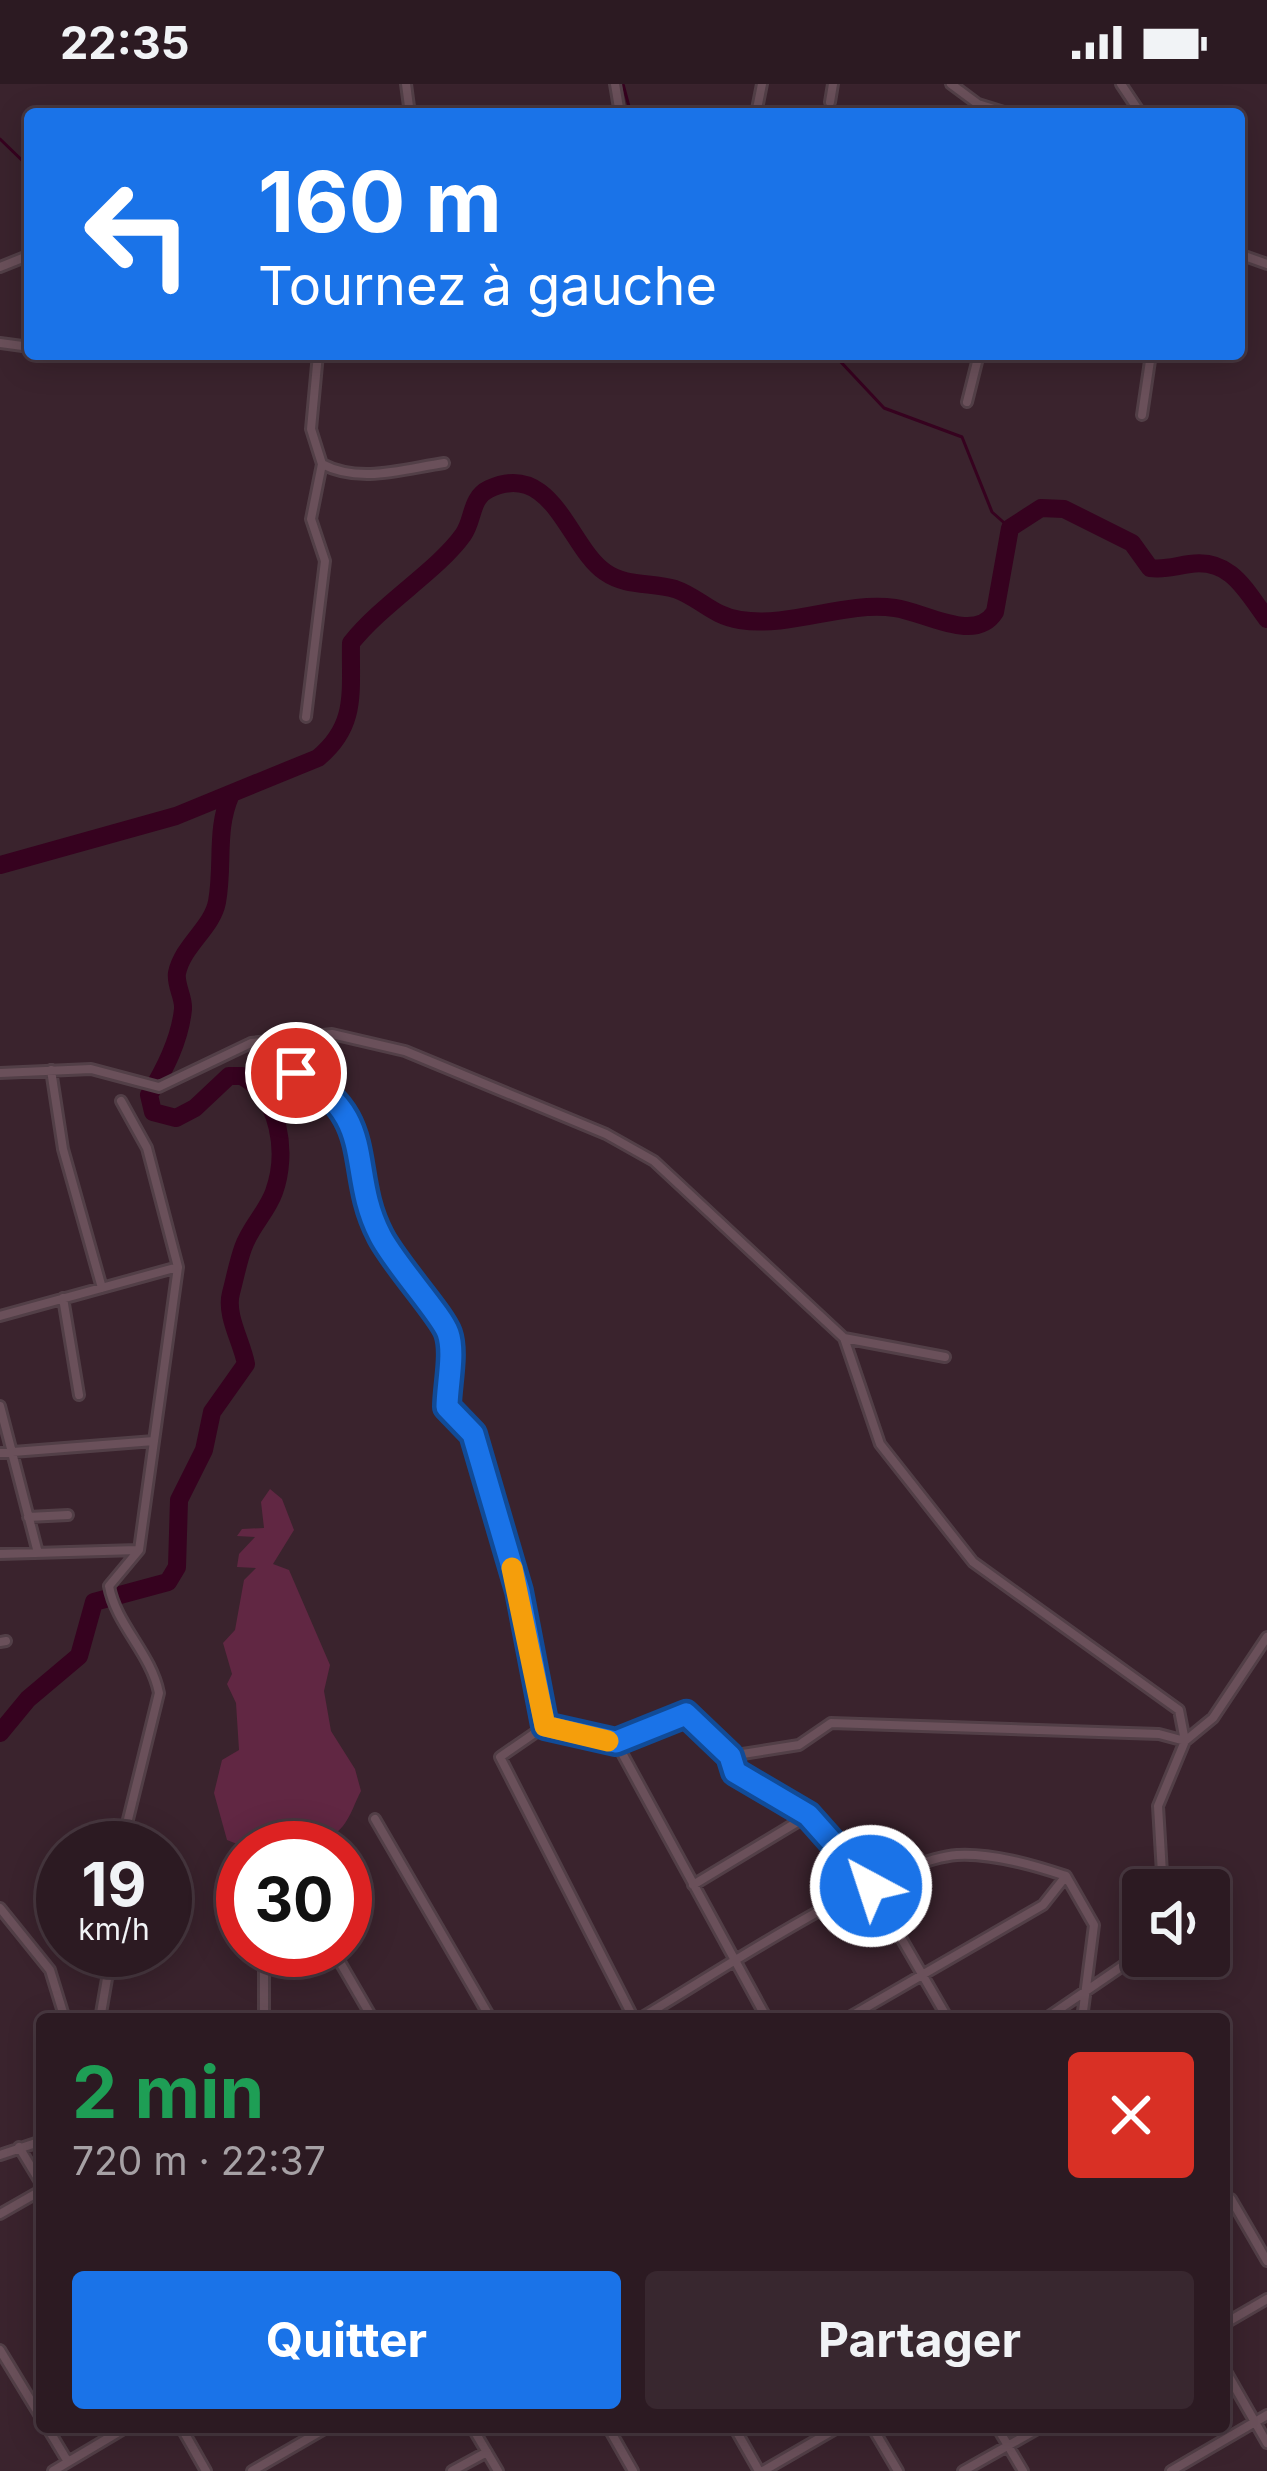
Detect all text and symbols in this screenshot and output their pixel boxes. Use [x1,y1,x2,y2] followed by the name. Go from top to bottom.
[60,15,190,70] text: 22:35
[258,151,502,252] text: 160 m
[60,156,216,312] icon: left
[258,253,717,318] text: Tournez à gauche
[245,1022,347,1124] pin
[263,1040,329,1106] icon: arrive
[216,1821,372,1977] speed limit sign: 30
[808,1823,934,1949] position arrow
[82,1848,146,1920] text: 19
[1122,1869,1230,1977] map controls
[1122,1869,1230,1977] button: sound
[78,1911,150,1947] text: km/h
[72,2048,264,2135] text: 2 min
[1068,2052,1194,2178] button: close
[72,2137,326,2184] text: 720 m · 22:37
[72,2271,621,2409] button: Quitter
[645,2271,1194,2409] button: Partager

